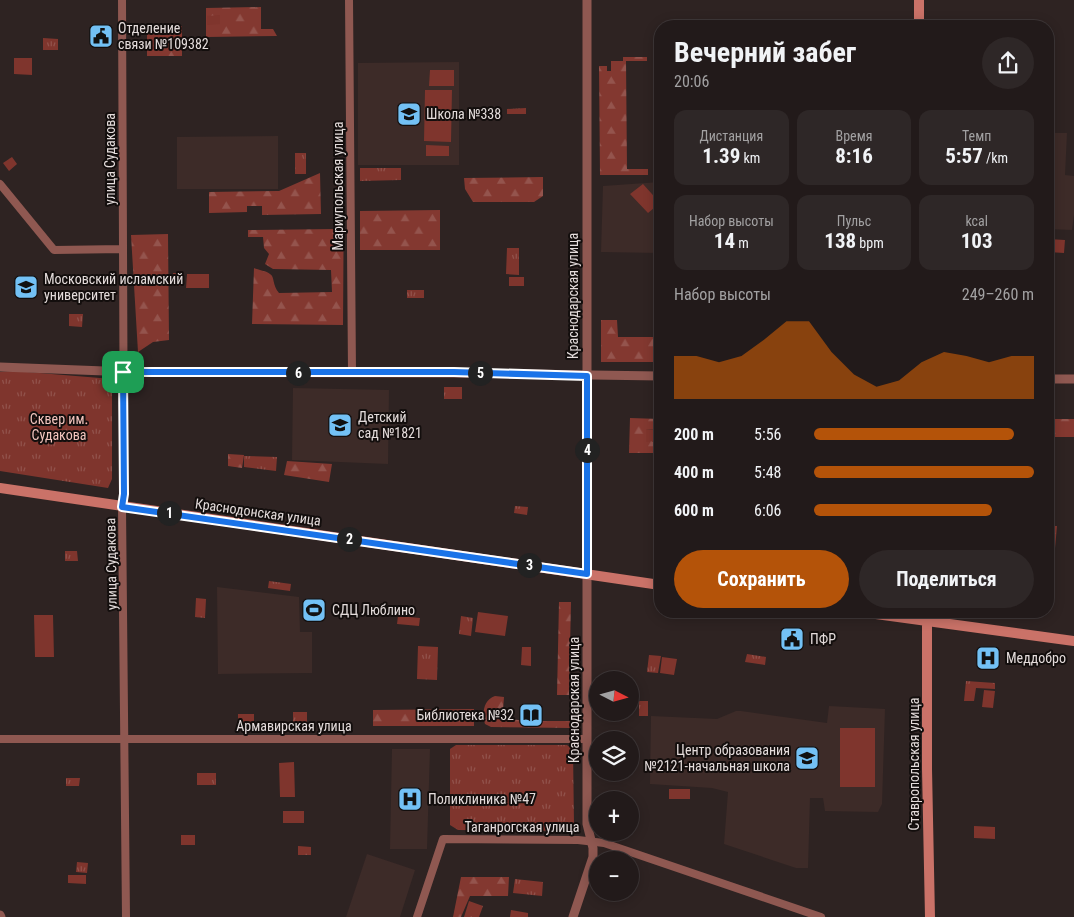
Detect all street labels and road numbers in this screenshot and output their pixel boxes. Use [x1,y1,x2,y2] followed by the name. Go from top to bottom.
[102,113,118,205] street label: улица Судакова
[330,122,346,250] street label: Мариупольская улица
[565,233,581,359] street label: Краснодарская улица
[194,495,322,529] street label: Краснодонская улица
[102,518,120,610] street label: улица Судакова
[566,637,582,763] street label: Краснодарская улица
[906,697,922,831] street label: Ставропольская улица
[236,718,352,734] street label: Армавирская улица
[465,819,580,835] street label: Таганрогская улица

